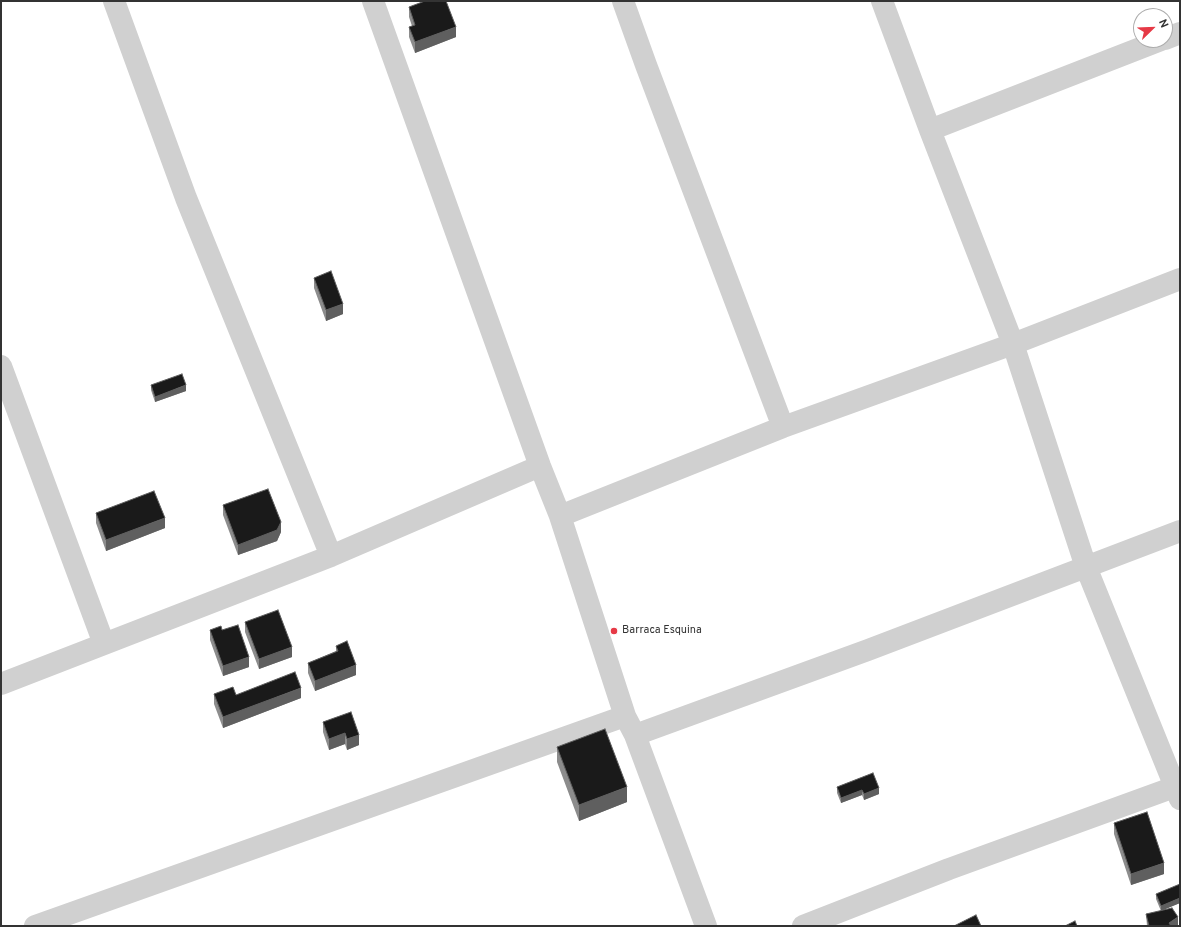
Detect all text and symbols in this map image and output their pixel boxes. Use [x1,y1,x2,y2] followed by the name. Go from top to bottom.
[1133,8,1173,48] north arrow
[1155,17,1171,30] text: N
[622,624,702,638] place label: Barraca Esquina
[609,626,619,636] marker: Barraca Esquina

